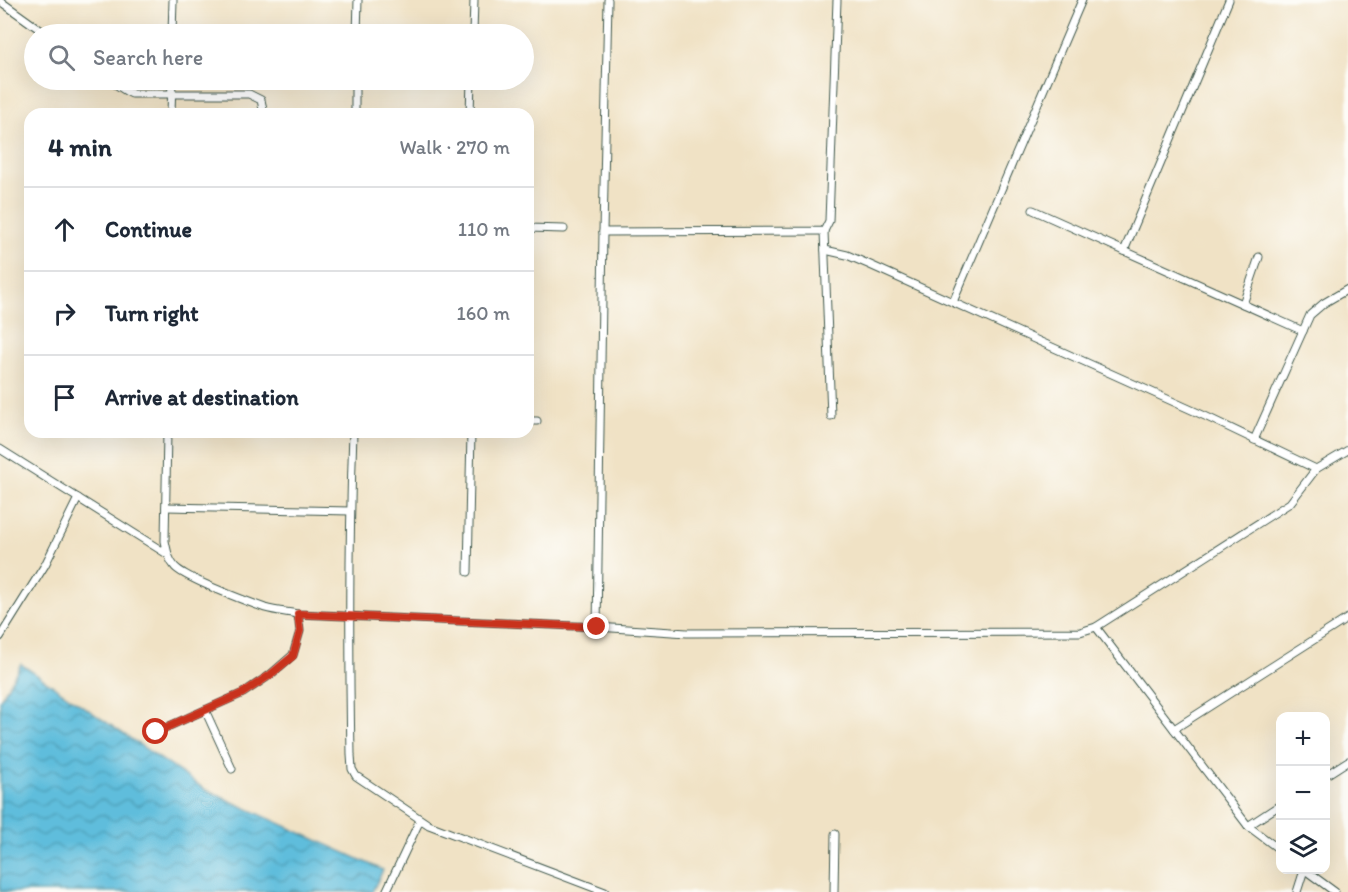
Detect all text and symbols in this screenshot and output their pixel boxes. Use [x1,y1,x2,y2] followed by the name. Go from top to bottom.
[24,24,534,90] search box
[45,41,78,74] icon: search
[93,44,203,71] text: Search here
[48,131,112,163] text: 4 min
[399,135,510,159] text: Walk · 270 m
[48,213,81,246] icon: ahead
[105,216,192,243] text: Continue
[458,217,510,241] text: 110 m
[48,297,81,330] icon: right
[105,300,199,327] text: Turn right
[457,301,510,325] text: 160 m
[48,381,81,414] icon: arrive
[105,384,299,411] text: Arrive at destination
[583,613,609,639] route end
[1276,712,1330,874] map controls
[1276,712,1330,766] button: +
[142,718,168,744] route start
[1276,766,1330,820] button: −
[1276,820,1330,874] button: layers

